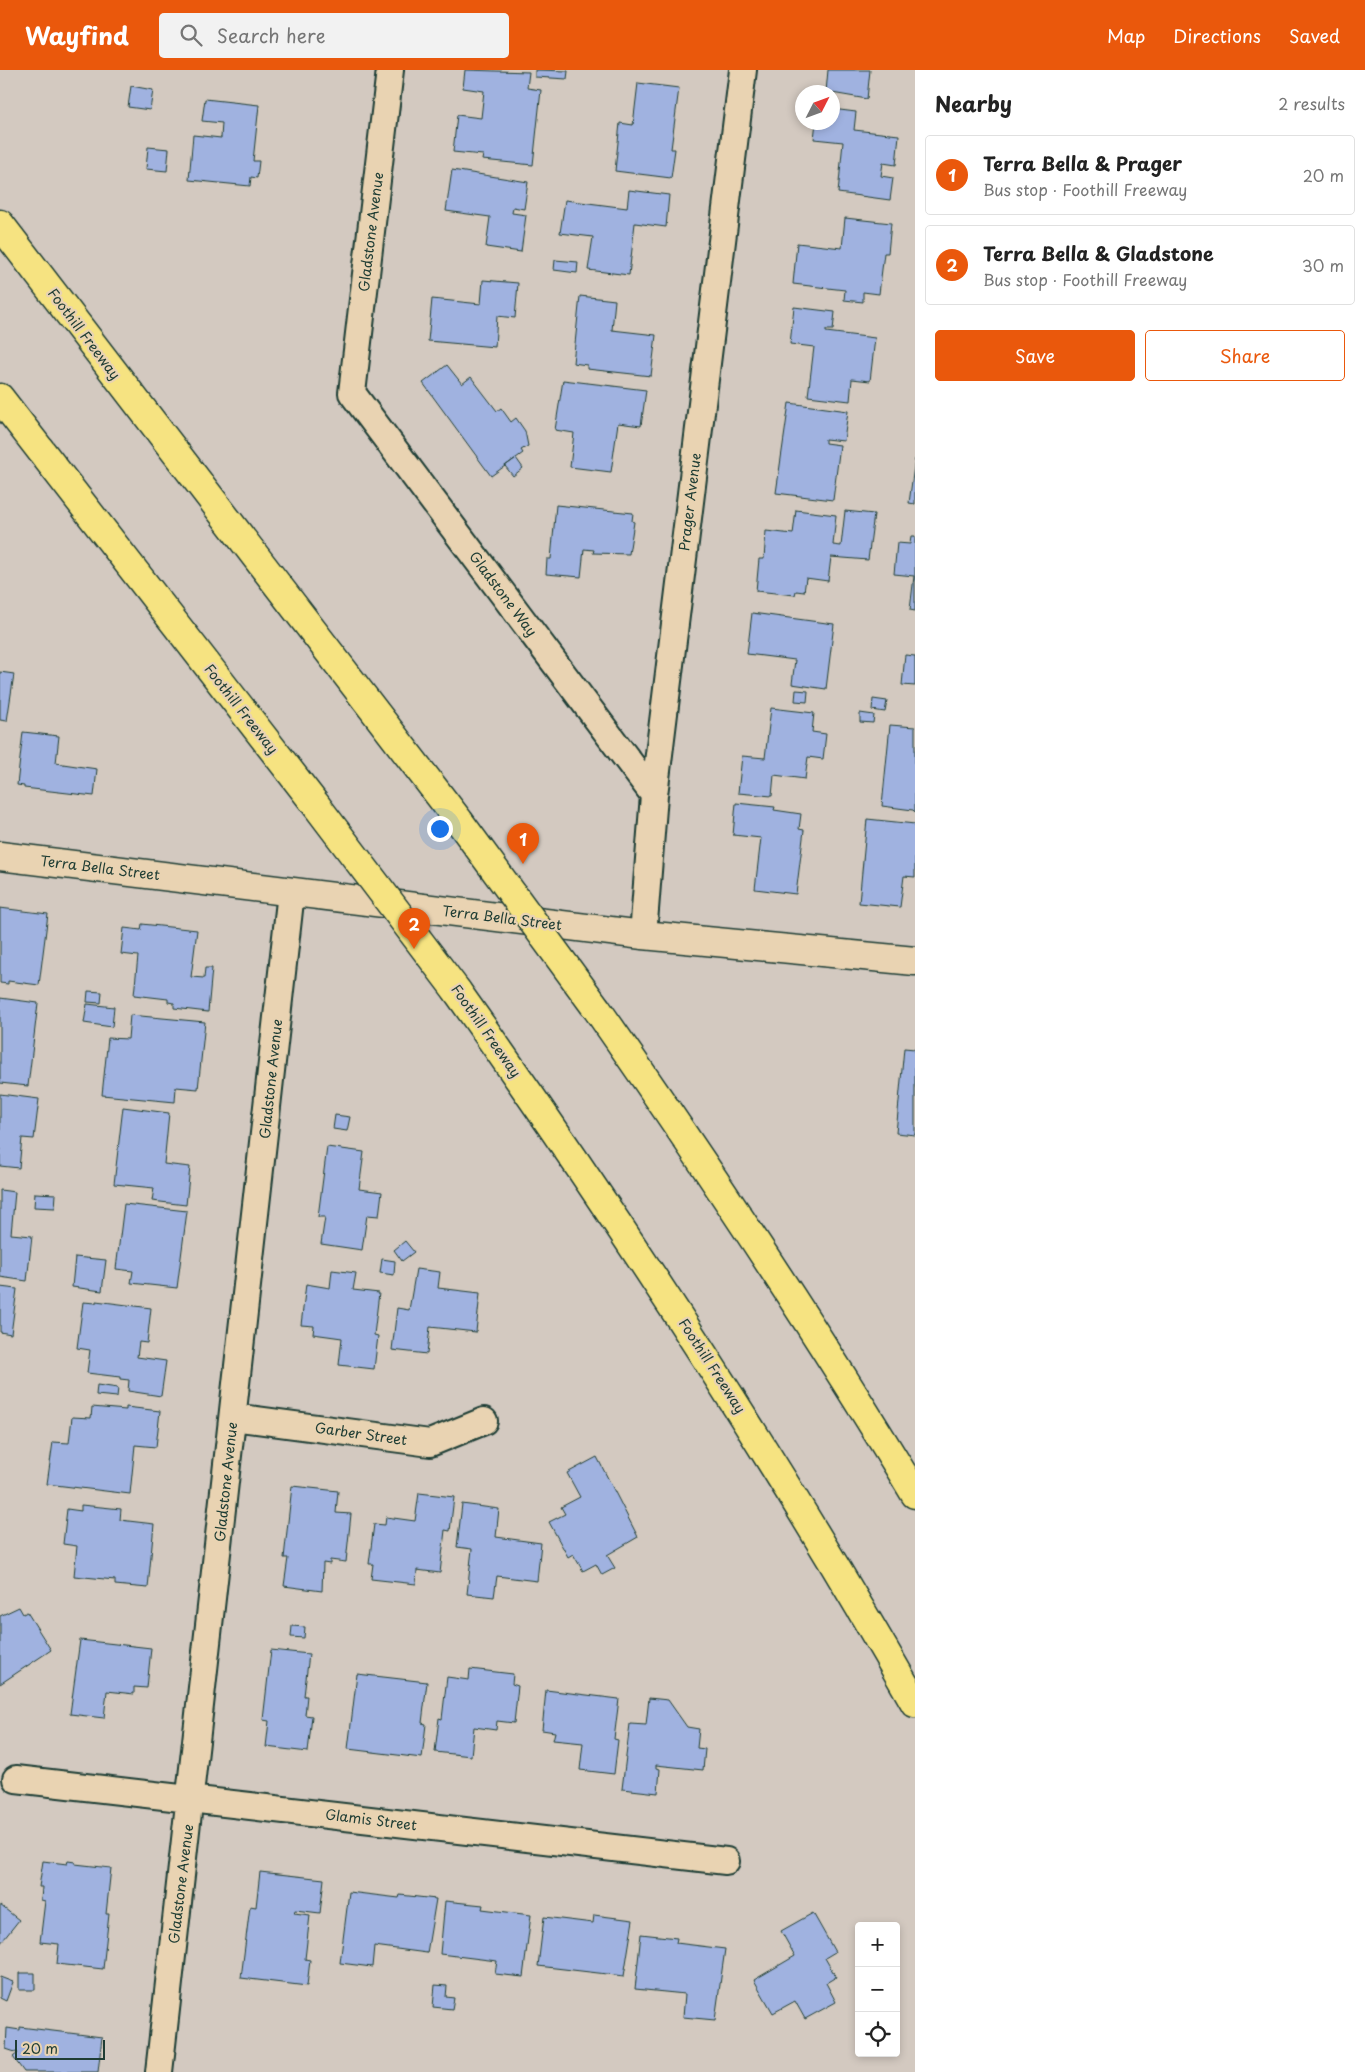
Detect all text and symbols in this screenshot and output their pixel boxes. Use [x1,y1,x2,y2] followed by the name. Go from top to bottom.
[159,13,509,58] search box
[25,17,129,53] text: Wayfind
[177,21,205,49] icon: search
[217,21,325,49] text: Search here
[1107,22,1145,49] text: Map
[1173,22,1261,49] text: Directions
[1289,22,1340,49] text: Saved
[795,85,840,130] north arrow
[935,87,1012,119] text: Nearby
[1278,91,1345,115] text: 2 results
[983,149,1182,177] text: Terra Bella & Prager
[948,163,956,187] text: 1
[1303,163,1344,187] text: 20 m
[353,171,388,293] street label: Gladstone Avenue
[983,177,1187,201] text: Bus stop · Foothill Freeway
[983,239,1214,267] text: Terra Bella & Gladstone
[946,253,958,277] text: 2
[1302,253,1344,277] text: 30 m
[983,267,1187,291] text: Bus stop · Foothill Freeway
[43,284,126,384] street label: Foothill Freeway
[935,330,1135,381] button: Save
[1145,330,1345,381] button: Share
[673,452,706,552] street label: Prager Avenue
[464,547,542,641] street label: Gladstone Way
[199,659,283,758] street label: Foothill Freeway
[427,816,453,842] your location
[507,823,539,864] pin: 1
[39,850,161,885] street label: Terra Bella Street
[441,900,563,935] street label: Terra Bella Street
[398,908,430,949] pin: 2
[446,980,526,1082] street label: Foothill Freeway
[254,1018,287,1140] street label: Gladstone Avenue
[674,1314,751,1417] street label: Foothill Freeway
[314,1417,409,1450] street label: Garber Street
[209,1421,242,1543] street label: Gladstone Avenue
[324,1803,418,1836] street label: Glamis Street
[163,1823,198,1945] street label: Gladstone Avenue
[855,1922,900,2057] map controls
[855,1922,900,1967] button: +
[855,1967,900,2012] button: −
[855,2012,900,2057] button: locate
[15,2037,105,2060] scale bar
[22,2038,58,2059] text: 20 m

